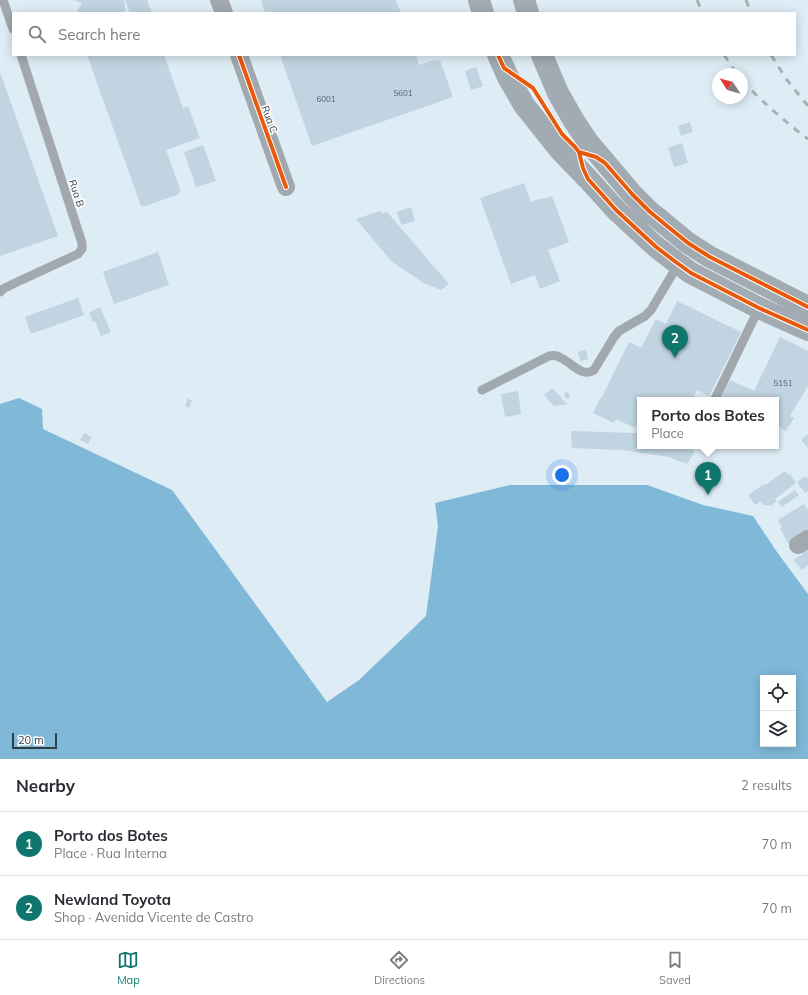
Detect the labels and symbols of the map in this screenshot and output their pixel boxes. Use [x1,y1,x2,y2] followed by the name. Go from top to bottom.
[712,68,748,104] north arrow
[393,88,413,98] house number: 5601
[316,94,336,104] house number: 6001
[259,104,281,135] street label: Rua C
[66,178,87,209] street label: Rua B
[662,325,688,358] pin: 2
[773,378,793,388] house number: 5151
[695,462,721,495] pin: 1
[552,465,572,485] your location
[12,731,57,750] scale bar

